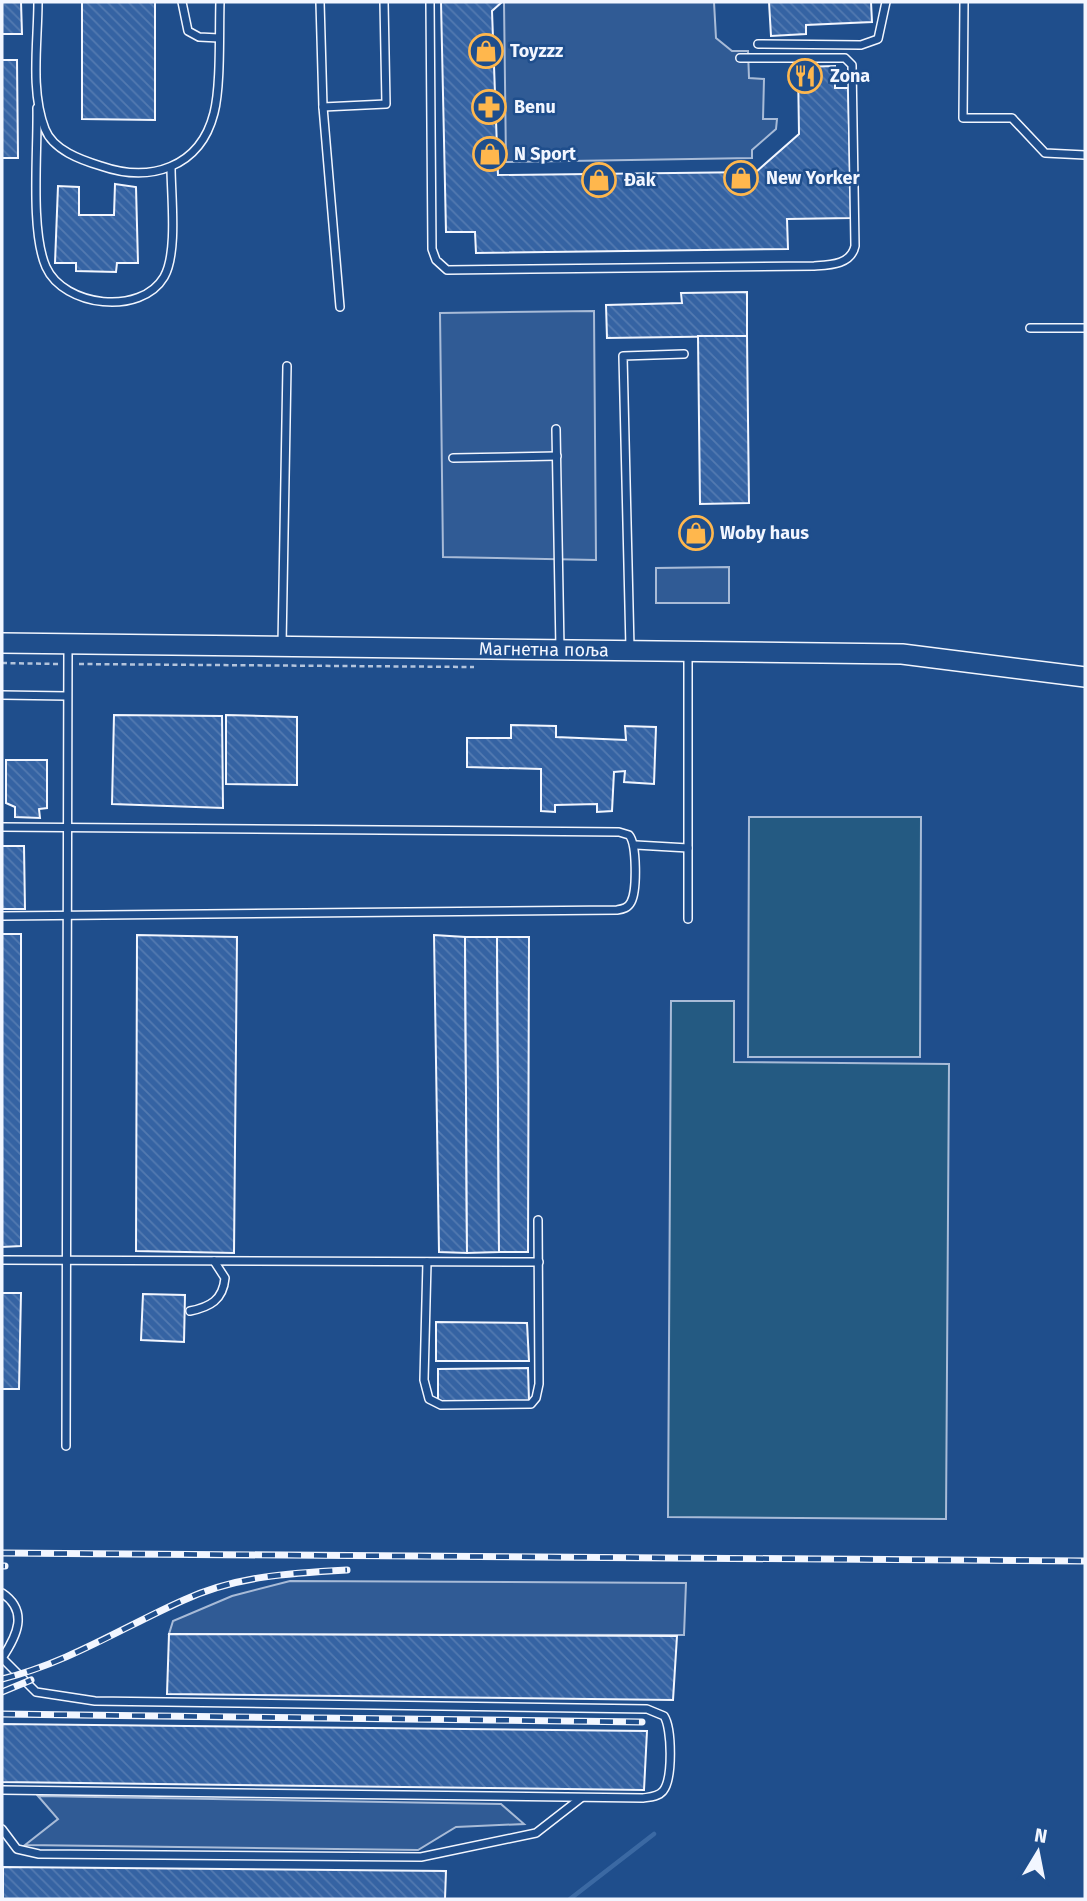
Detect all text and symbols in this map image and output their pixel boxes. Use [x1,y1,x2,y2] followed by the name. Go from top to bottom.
[467,32,505,70] shop icon: Toyzzz
[510,40,563,62] place label: Toyzzz
[786,57,824,95] restaurant icon: Zona
[830,65,870,87] place label: Zona
[470,88,508,126] pharmacy icon: Benu
[514,96,556,118] place label: Benu
[471,135,509,173] shop icon: N Sport
[514,143,577,165] place label: N Sport
[722,159,760,197] shop icon: New Yorker
[580,161,618,199] shop icon: Đak
[766,167,860,189] place label: New Yorker
[624,169,657,191] place label: Đak
[677,514,715,552] shop icon: Woby haus
[720,522,809,544] place label: Woby haus
[479,638,609,661] street label: Магнетна поља
[1003,1817,1073,1887] north arrow
[1033,1823,1049,1848] text: N

